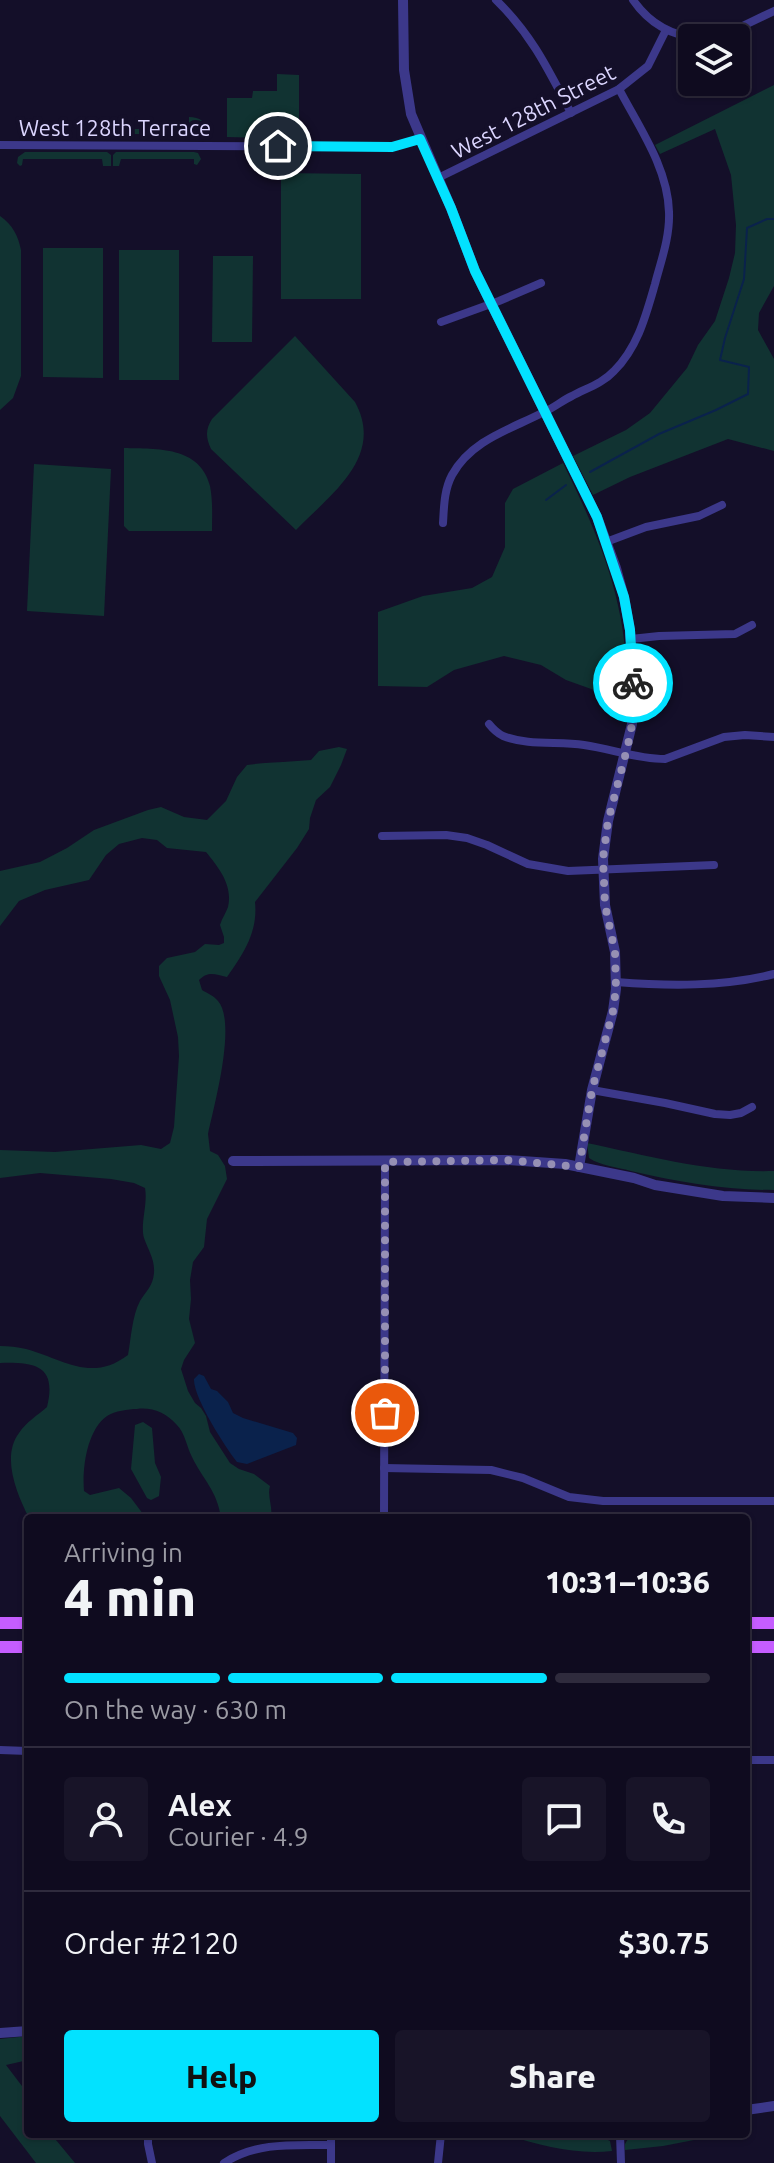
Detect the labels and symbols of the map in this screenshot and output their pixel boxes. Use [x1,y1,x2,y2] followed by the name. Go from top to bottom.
[447,59,619,163] street label: West 128th Street
[244,112,312,180] pin
[19,115,211,140] street label: West 128th Terrace
[593,643,673,723] courier
[351,1379,419,1447] pin

